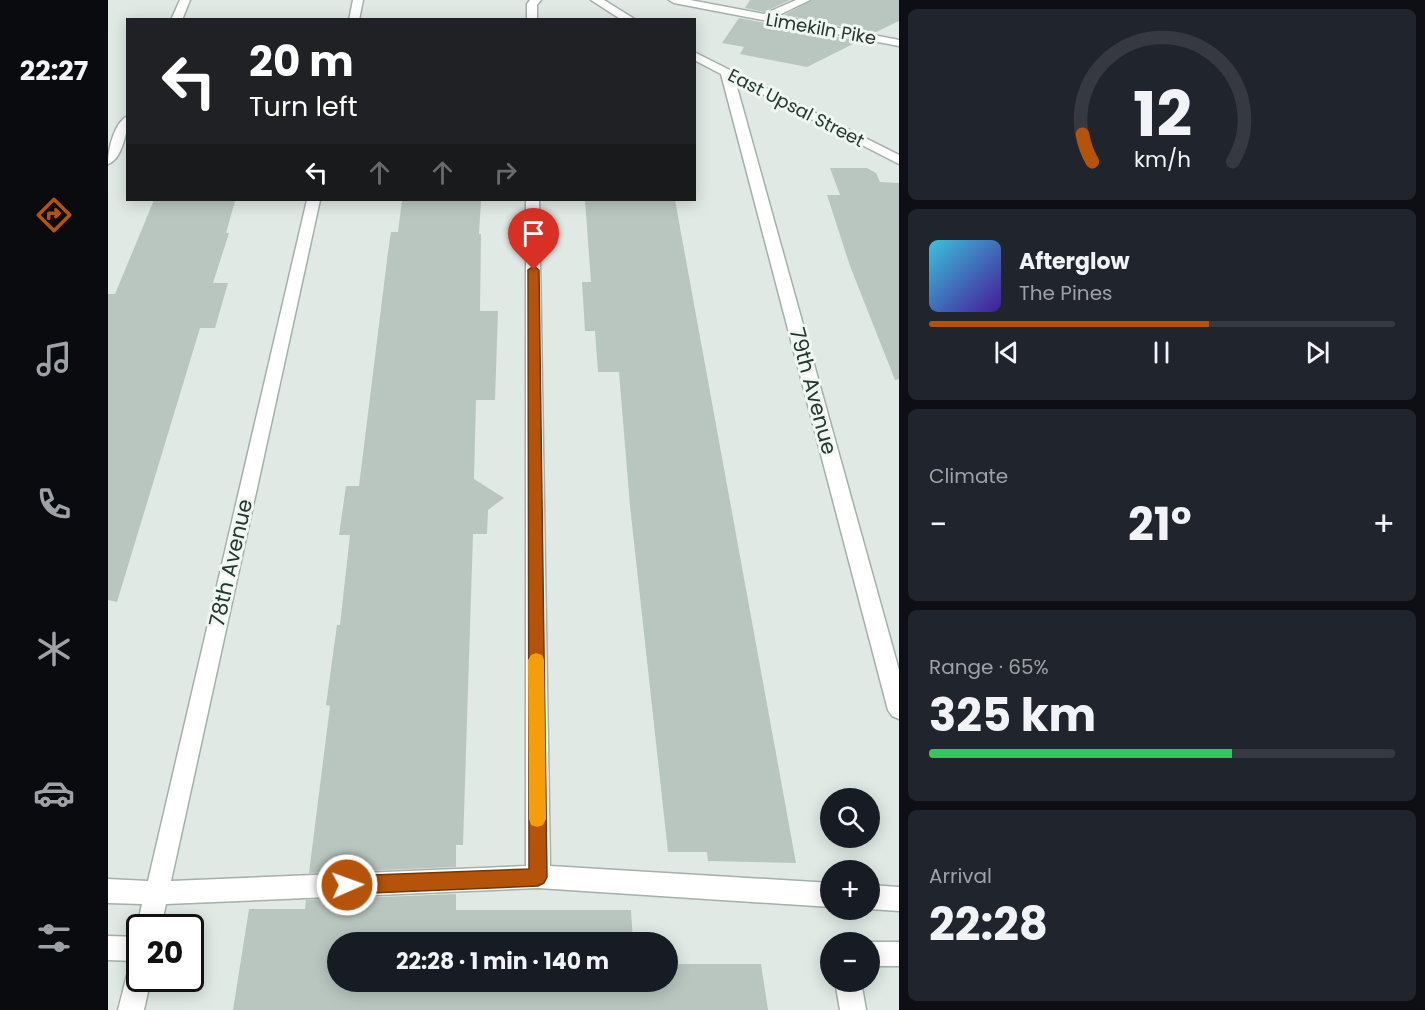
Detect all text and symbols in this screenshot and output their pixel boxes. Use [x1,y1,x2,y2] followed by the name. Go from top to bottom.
[764,7,878,51] street label: Limekiln Pike
[249,32,354,91] text: 20 m
[150,42,228,120] icon: left
[20,52,88,89] text: 22:27
[724,62,869,153] street label: East Upsal Street
[1132,70,1192,158] text: 12
[249,88,358,125] text: Turn left
[1133,144,1191,175] text: km/h
[300,156,333,189] icon: left
[363,156,396,189] icon: ahead
[426,156,459,189] icon: ahead
[489,156,522,189] icon: right
[33,194,75,236] icon: directions
[508,208,559,270] pin
[517,217,550,250] icon: arrive
[1019,246,1130,277] text: Afterglow
[1019,279,1113,307] text: The Pines
[783,324,844,458] street label: 79th Avenue
[990,336,1023,369] icon: previous
[1145,336,1178,369] icon: pause
[1301,336,1334,369] icon: next
[33,338,75,380] icon: music
[929,462,1008,490] text: Climate
[33,483,75,525] icon: phone
[1128,493,1192,556] text: 21°
[202,496,259,630] street label: 78th Avenue
[929,501,947,548] text: −
[1372,501,1395,548] text: +
[33,628,75,670] icon: climate
[929,653,1049,681] text: Range · 65%
[929,684,1096,747] text: 325 km
[33,772,75,814] icon: car
[820,788,880,992] map controls
[820,788,880,848] button: search
[315,853,379,917] position arrow
[820,860,880,920] button: +
[929,862,992,890] text: Arrival
[929,893,1048,956] text: 22:28
[126,914,204,992] speed limit sign: 20
[33,917,75,959] icon: filters
[820,932,880,992] button: −
[396,946,609,977] text: 22:28 · 1 min · 140 m

